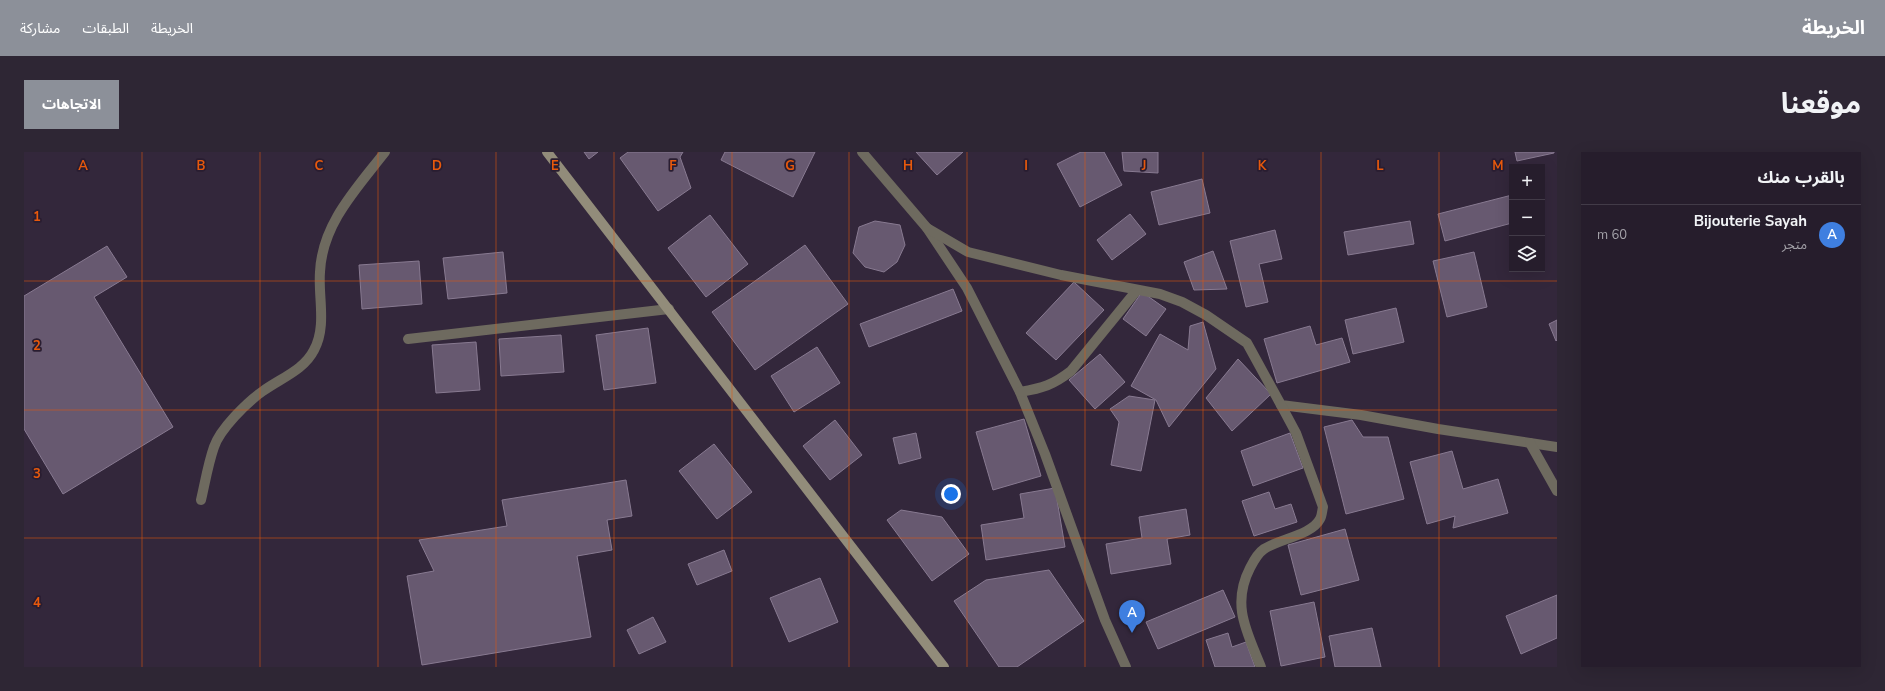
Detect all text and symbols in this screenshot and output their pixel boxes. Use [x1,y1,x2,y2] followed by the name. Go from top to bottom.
[1802,15,1865,41] text: الخريطة
[20,19,60,38] text: مشاركة
[82,19,129,38] text: الطبقات
[151,19,193,38] text: الخريطة
[24,80,119,129] button: الاتجاهات
[1781,85,1861,123] text: موقعنا
[78,157,88,175] text: A
[197,157,206,175] text: B
[315,157,324,175] text: C
[432,157,442,175] text: D
[551,157,559,175] text: E
[669,157,677,175] text: F
[785,157,795,175] text: G
[903,157,913,175] text: H
[1024,157,1028,175] text: I
[1141,157,1146,175] text: J
[1258,157,1267,175] text: K
[1376,157,1384,175] text: L
[1492,157,1504,175] text: M
[1509,164,1545,272] map controls
[1509,164,1545,200] button: +
[1758,166,1845,189] text: بالقرب منك
[1509,200,1545,236] button: −
[33,208,41,226] text: 1
[1694,211,1807,231] text: Bijouterie Sayah
[1597,226,1627,244] text: 60 m
[1827,226,1837,244] text: A
[1509,236,1545,272] button: layers
[1782,236,1807,254] text: متجر
[33,337,41,355] text: 2
[33,465,41,483] text: 3
[941,484,961,504] your location
[33,594,41,612] text: 4
[1119,600,1145,633] pin: A

